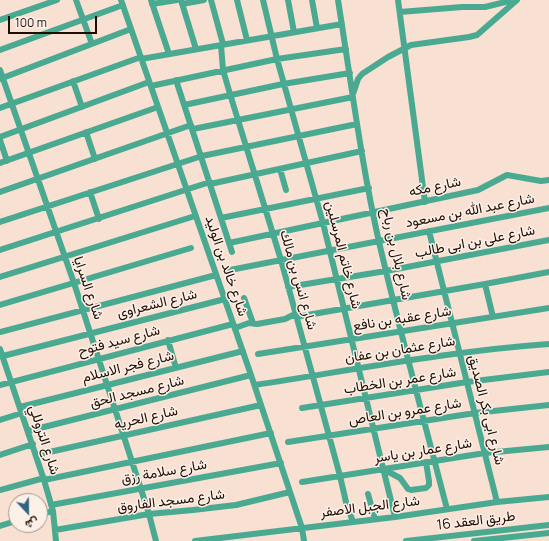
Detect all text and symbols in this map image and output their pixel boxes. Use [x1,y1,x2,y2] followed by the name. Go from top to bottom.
[10,8,99,34] scale bar
[15,14,47,31] text: 100 m
[407,173,463,201] street label: شارع مكه
[404,190,536,232] street label: شارع عبد الله بن مسعود
[321,199,365,311] street label: شارع خاتم المرسلين
[377,206,415,302] street label: شارع بلال بن رباح
[201,213,251,319] street label: شارع خالد بن الوليد
[414,222,536,262] street label: شارع على بن ابى طالب
[276,228,320,332] street label: شارع انس بن مالك
[69,254,107,322] street label: شارع السرايا
[115,286,199,322] street label: شارع الشعراوى
[351,303,453,335] street label: شارع عقبه بن نافع
[76,322,162,360] street label: شارع سيد فتوح
[344,333,456,367] street label: شارع عثمان بن عفان
[80,347,176,387] street label: شارع فجر الاسلام
[464,353,508,467] street label: شارع ابى بكر الصديق
[343,364,457,398] street label: شارع عمر بن الخطاب
[88,372,186,412] street label: شارع مسجد الحق
[347,395,463,429] street label: شارع عمرو بن العاص
[25,403,63,477] street label: شارع التروللي
[113,403,179,433] street label: شارع الحريه
[373,435,473,467] street label: شارع عمار بن ياسر
[120,456,208,488] street label: شارع سلامة رزق
[116,486,226,516] street label: شارع مسجد الفاروق
[8,493,48,533] north arrow
[319,493,421,521] street label: شارع الجبل الاصفر
[436,508,516,534] street label: طريق العقد 16
[23,514,41,533] text: ش

